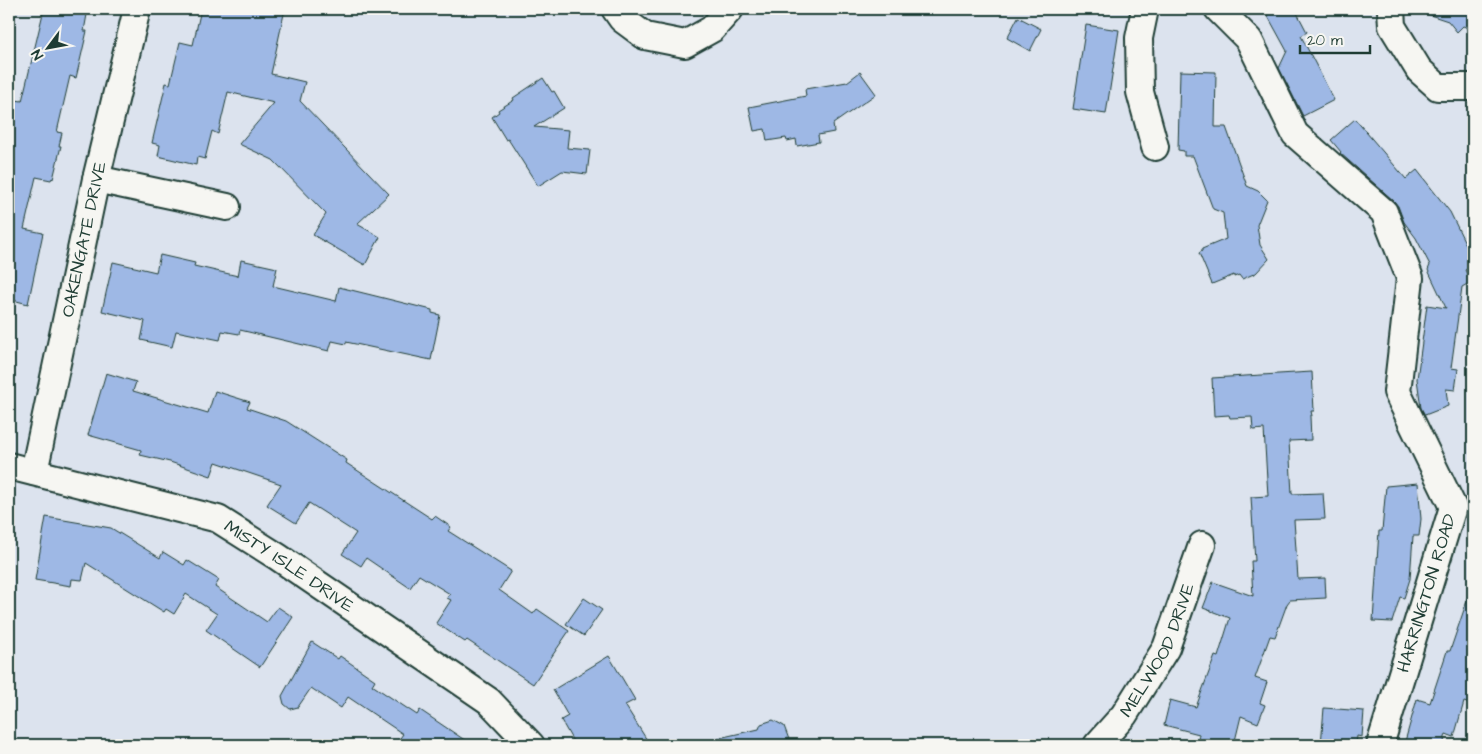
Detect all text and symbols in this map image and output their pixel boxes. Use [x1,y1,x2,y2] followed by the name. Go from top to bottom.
[22,22,72,72] north arrow
[1300,22,1370,54] scale bar
[1307,30,1343,51] text: 20 m
[27,45,49,63] text: N
[55,158,113,320] street label: OAKENGATE DRIVE
[1390,511,1463,675] street label: HARRINGTON ROAD
[219,514,359,619] street label: MISTY ISLE DRIVE
[1114,579,1201,722] street label: MELWOOD DRIVE

